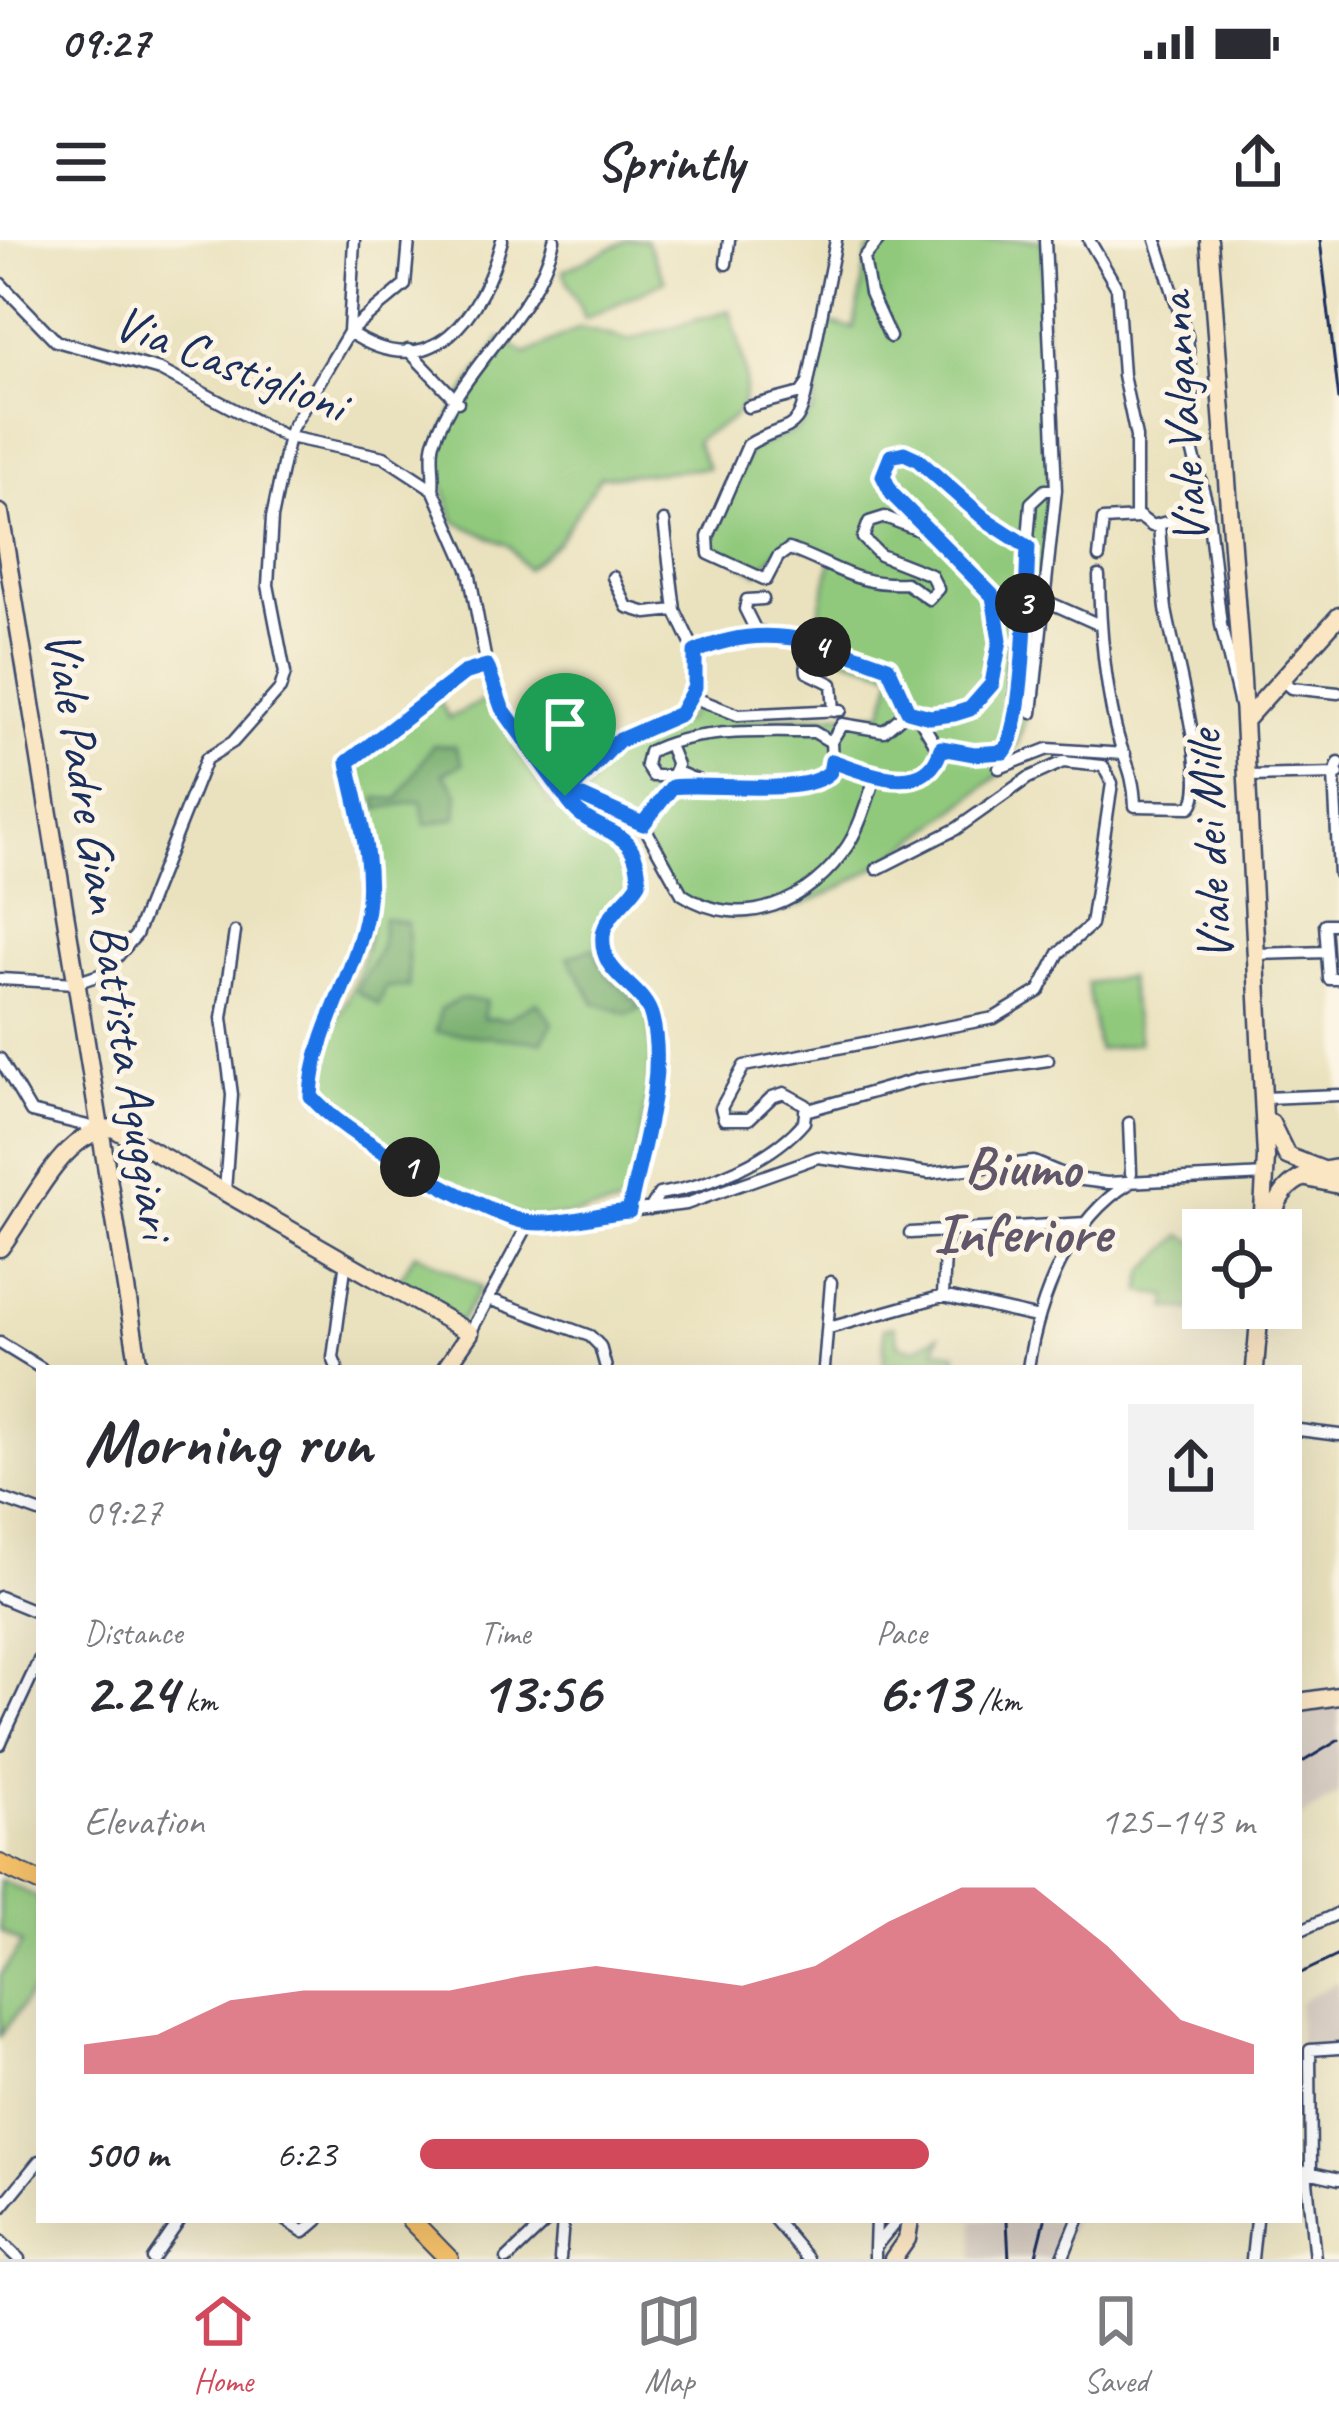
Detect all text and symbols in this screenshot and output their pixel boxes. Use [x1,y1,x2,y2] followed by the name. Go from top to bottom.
[60,14,149,71] text: 09:27
[596,128,743,196] text: Sprintly
[48,129,114,195] icon: menu
[1225,129,1291,195] icon: share
[1141,287,1223,547] street label: Viale Valganna
[106,289,361,438] street label: Via Castiglioni
[995,573,1055,633] pin: 3
[1018,582,1032,624] text: 3
[791,617,851,677] pin: 4
[30,626,191,1248] street label: Viale Padre Gian Battista Aguggiari
[814,626,828,668] text: 4
[514,673,616,796] pin
[532,691,598,757] icon: arrive
[1171,725,1247,963] street label: Viale dei Mille
[934,1131,1115,1269] district label: Biumo Inferiore
[380,1137,440,1197] pin: 1
[403,1146,417,1188] text: 1
[1182,1209,1302,1329] map controls
[1182,1209,1302,1329] button: locate
[84,1401,372,1484] text: Morning run
[1128,1404,1254,1530] button: share
[84,1488,162,1537] text: 09:27
[84,1612,182,1654] text: Distance
[480,1612,531,1654] text: Time
[876,1612,927,1654] text: Pace
[84,1654,177,1730] text: 2.24
[480,1654,600,1730] text: 13:56
[876,1654,970,1730] text: 6:13
[177,1680,217,1722] text: km
[970,1680,1021,1722] text: /km
[84,1797,204,1846] text: Elevation
[1100,1797,1254,1846] text: 125–143 m
[84,2130,168,2179] text: 500 m
[276,2130,336,2179] text: 6:23
[190,2288,256,2402] tab: Home
[636,2288,702,2402] tab: Map
[1083,2288,1149,2402] tab: Saved

